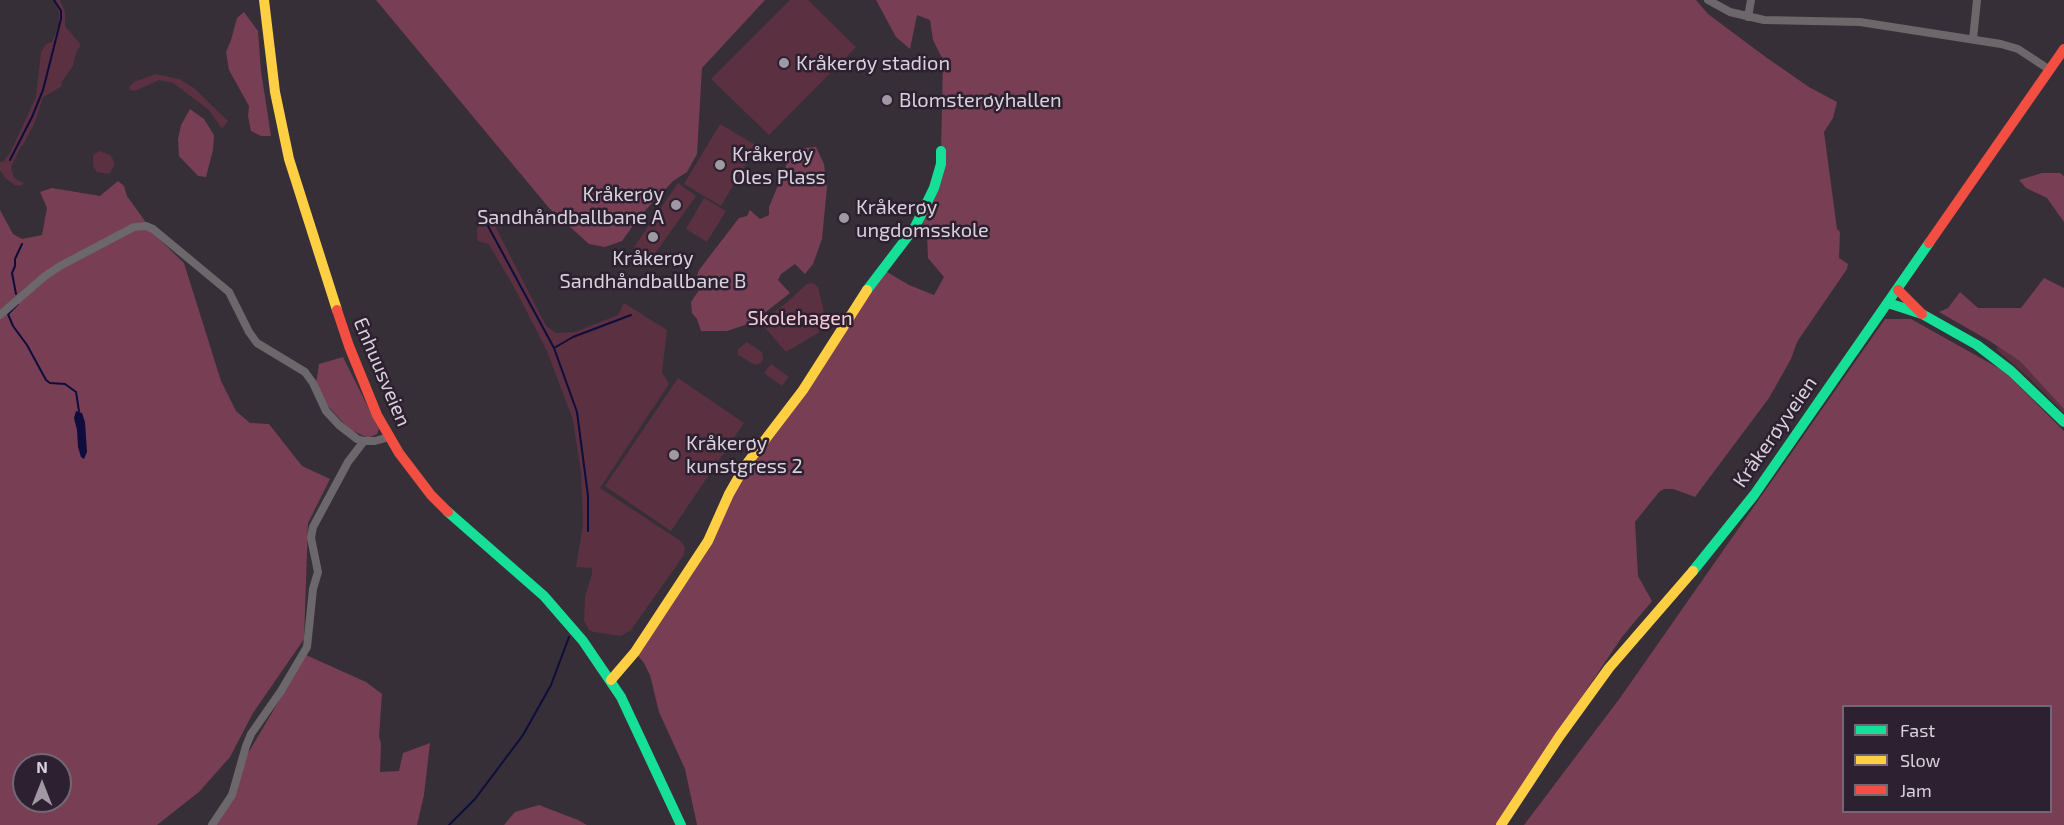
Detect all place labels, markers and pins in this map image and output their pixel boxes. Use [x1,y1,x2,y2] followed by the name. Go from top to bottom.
[796,51,950,75] place label: Kråkerøy stadion
[777,56,791,70] marker: Kråkerøy stadion
[899,88,1062,112] place label: Blomsterøyhallen
[880,93,894,107] marker: Blomsterøyhallen
[732,142,826,189] place label: Kråkerøy Oles Plass
[713,158,727,172] marker: Kråkerøy Oles Plass
[477,182,664,229] place label: Kråkerøy Sandhåndballbane A
[856,195,989,242] place label: Kråkerøy ungdomsskole
[669,198,683,212] marker: Kråkerøy Sandhåndballbane A
[837,211,851,225] marker: Kråkerøy ungdomsskole
[646,230,660,244] marker: Kråkerøy Sandhåndballbane B
[560,246,746,293] place label: Kråkerøy Sandhåndballbane B
[686,431,803,478] place label: Kråkerøy kunstgress 2
[667,448,681,462] marker: Kråkerøy kunstgress 2

